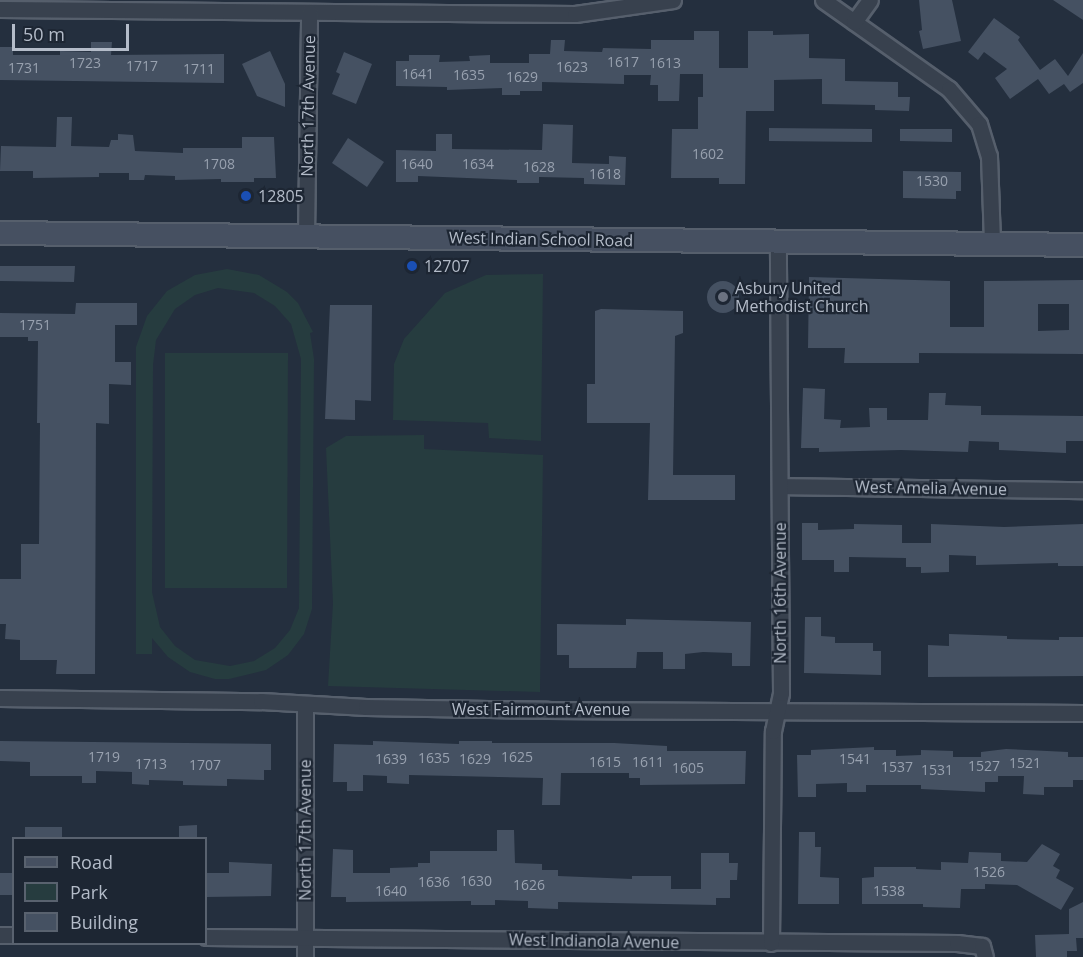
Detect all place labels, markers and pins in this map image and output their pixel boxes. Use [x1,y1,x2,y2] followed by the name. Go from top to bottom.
[258,186,304,206] place label: 12805
[239,189,253,203] marker: 12805
[424,256,470,276] place label: 12707
[405,259,419,273] marker: 12707
[735,278,869,316] place label: Asbury United Methodist Church
[716,290,730,304] marker: Asbury United Methodist Church

